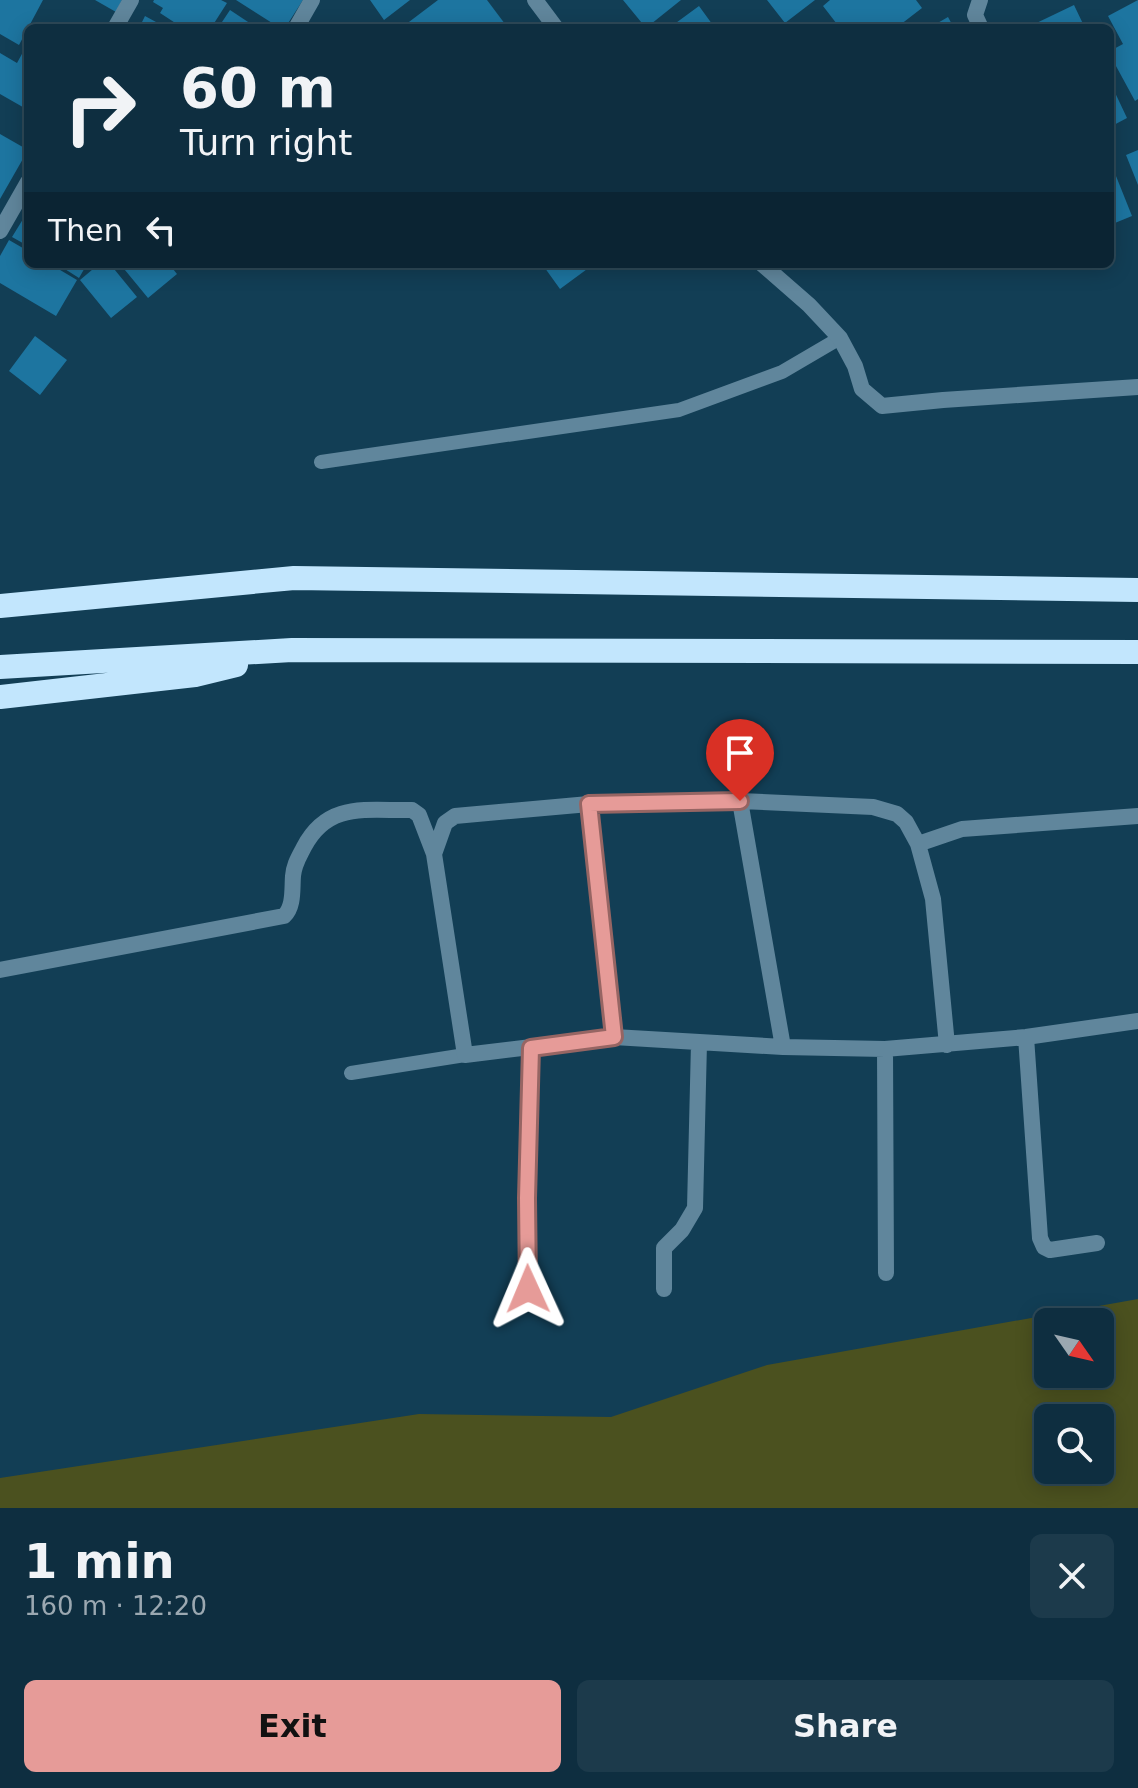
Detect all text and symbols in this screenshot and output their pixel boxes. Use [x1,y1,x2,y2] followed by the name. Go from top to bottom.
[180,55,336,120] text: 60 m
[48,56,152,160] icon: right
[180,122,352,163] text: Turn right
[139,208,183,252] icon: left
[48,213,123,248] text: Then
[706,719,774,801] pin
[718,731,762,775] icon: arrive
[486,1247,570,1331] position arrow
[1034,1308,1114,1388] north arrow
[1034,1308,1114,1484] map controls
[1034,1404,1114,1484] button: search
[24,1533,175,1589] text: 1 min
[1030,1534,1114,1618] button: close
[24,1591,207,1621] text: 160 m · 12:20
[24,1680,561,1772] button: Exit
[577,1680,1114,1772] button: Share

